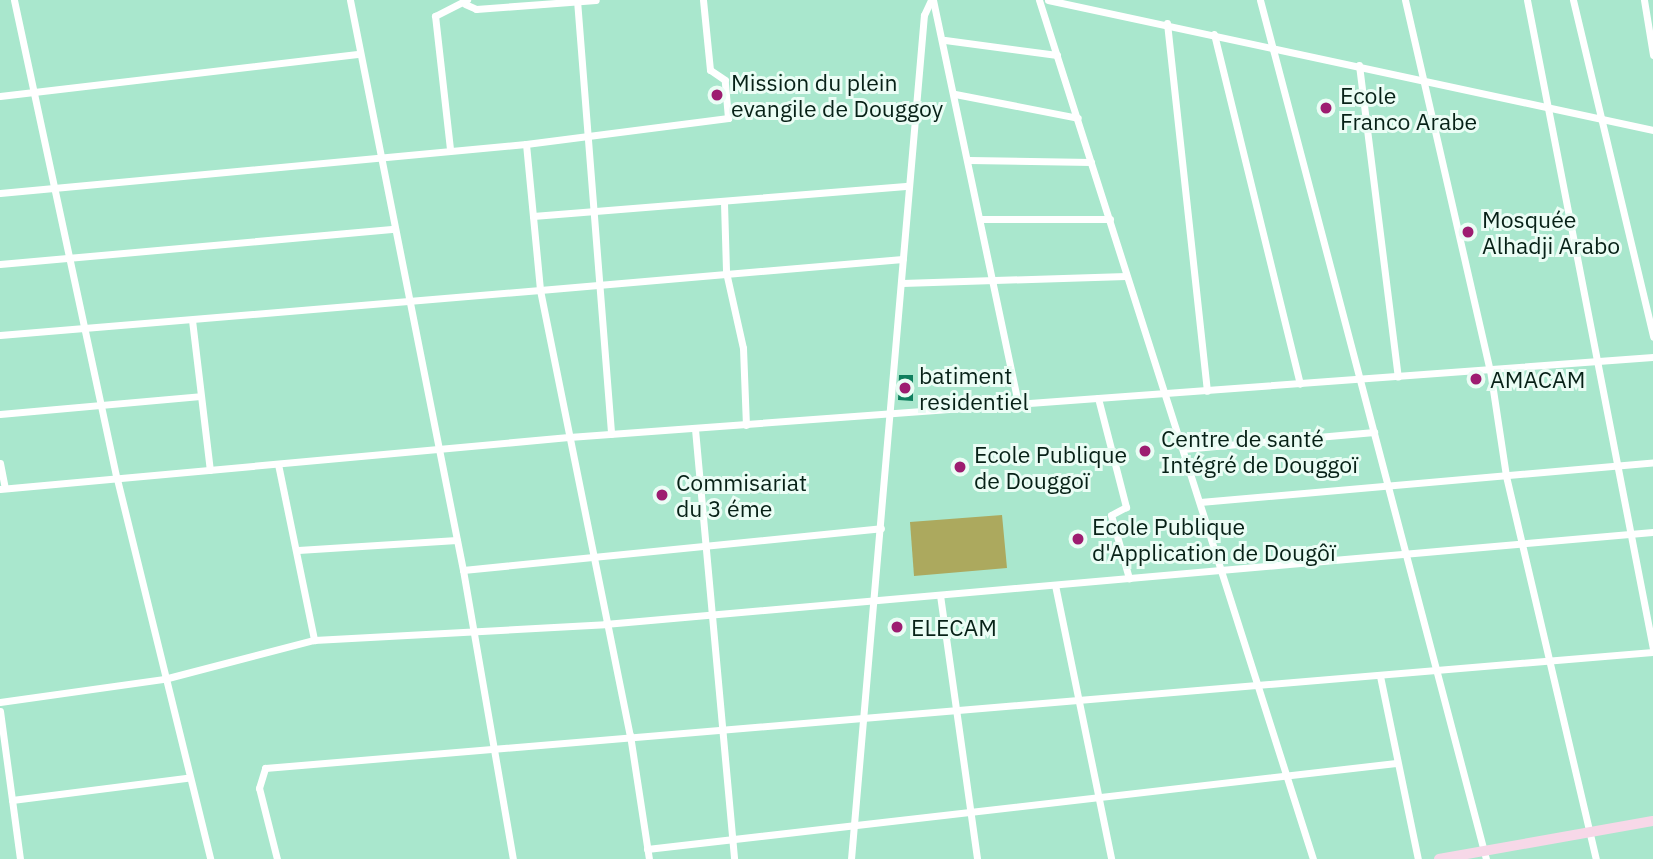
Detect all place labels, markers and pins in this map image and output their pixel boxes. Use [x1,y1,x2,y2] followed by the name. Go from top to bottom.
[731,68,943,122] place label: Mission du plein evangile de Douggoy
[1340,81,1477,135] place label: Ecole Franco Arabe
[709,87,725,103] marker: Mission du plein evangile de Douggoy
[1318,100,1334,116] marker: Ecole Franco Arabe
[1482,205,1620,259] place label: Mosquée Alhadji Arabo
[1460,224,1476,240] marker: Mosquée Alhadji Arabo
[919,361,1029,415] place label: batiment residentiel
[1490,365,1586,393] place label: AMACAM
[1468,371,1484,387] marker: AMACAM
[897,380,913,396] marker: batiment residentiel
[1161,424,1358,478] place label: Centre de santé Intégré de Douggoï
[974,440,1127,494] place label: Ecole Publique de Douggoï
[1135,441,1155,461] marker: Centre de santé Intégré de Douggoï
[952,459,968,475] marker: Ecole Publique de Douggoï
[676,468,807,522] place label: Commisariat du 3 éme
[654,487,670,503] marker: Commisariat du 3 éme
[1092,512,1336,566] place label: Ecole Publique d'Application de Dougôï
[1070,531,1086,547] marker: Ecole Publique d'Application de Dougôï
[911,613,997,641] place label: ELECAM
[889,619,905,635] marker: ELECAM

